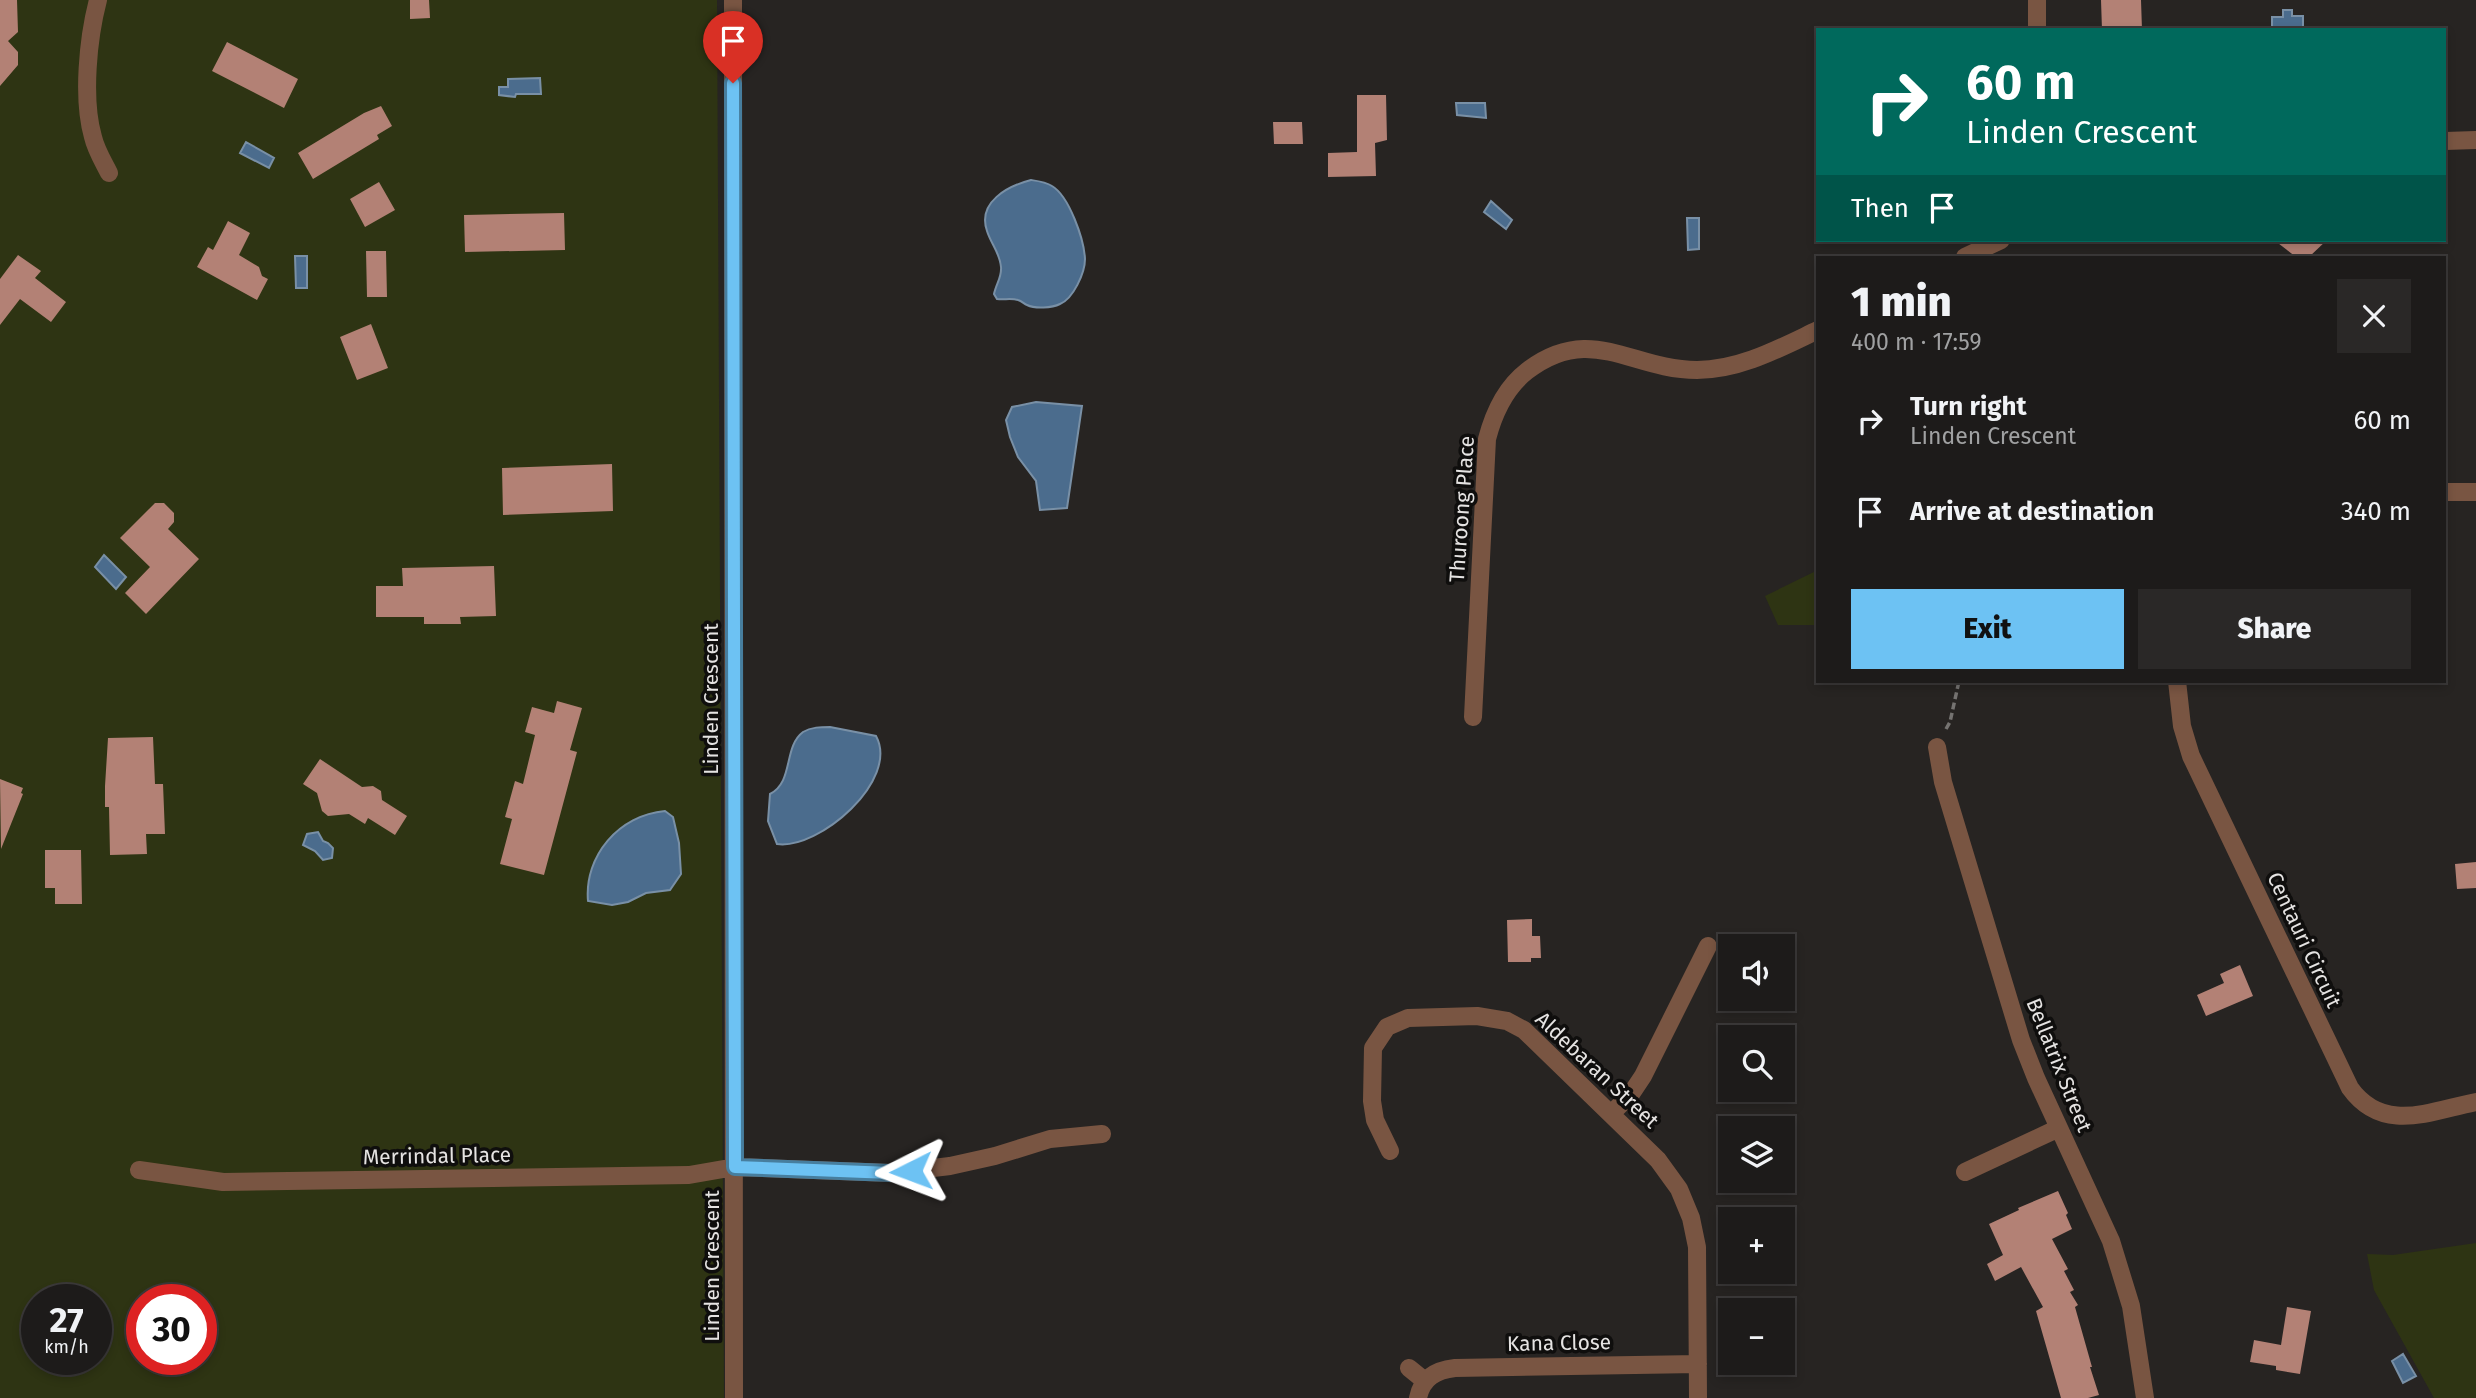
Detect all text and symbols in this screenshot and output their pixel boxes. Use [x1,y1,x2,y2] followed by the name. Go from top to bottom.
[703,11,763,83] pin
[714,22,752,60] icon: arrive
[1966,53,2075,112] text: 60 m
[1851,56,1942,147] icon: right
[1966,113,2197,151] text: Linden Crescent
[1923,189,1961,227] icon: arrive
[1851,193,1909,224] text: Then
[1851,277,1952,327] text: 1 min
[2337,279,2411,353] button: close
[1851,328,1981,356] text: 400 m · 17:59
[1910,391,2027,422] text: Turn right
[1851,402,1889,440] icon: right
[2353,405,2411,436] text: 60 m
[1910,422,2076,450] text: Linden Crescent
[1444,435,1480,583] street label: Thuroong Place
[1851,493,1889,531] icon: arrive
[1910,496,2154,527] text: Arrive at destination
[2341,496,2411,527] text: 340 m
[1851,589,2124,669] button: Exit
[2138,589,2411,669] button: Share
[698,623,724,775] street label: Linden Crescent
[2261,868,2347,1012] street label: Centauri Circuit
[1718,934,1795,1375] map controls
[1718,934,1795,1011] button: sound
[2020,994,2098,1136] street label: Bellatrix Street
[1530,1006,1664,1134] street label: Aldebaran Street
[1718,1025,1795,1102] button: search
[1718,1116,1795,1193] button: layers
[874,1134,948,1208] position arrow
[363,1142,511,1170] street label: Merrindal Place
[699,1190,725,1342] street label: Linden Crescent
[1718,1207,1795,1284] button: +
[126,1284,217,1375] speed limit sign: 30
[1718,1298,1795,1375] button: −
[49,1299,84,1341] text: 27
[1507,1329,1611,1357] street label: Kana Close
[44,1336,89,1358] text: km/h

